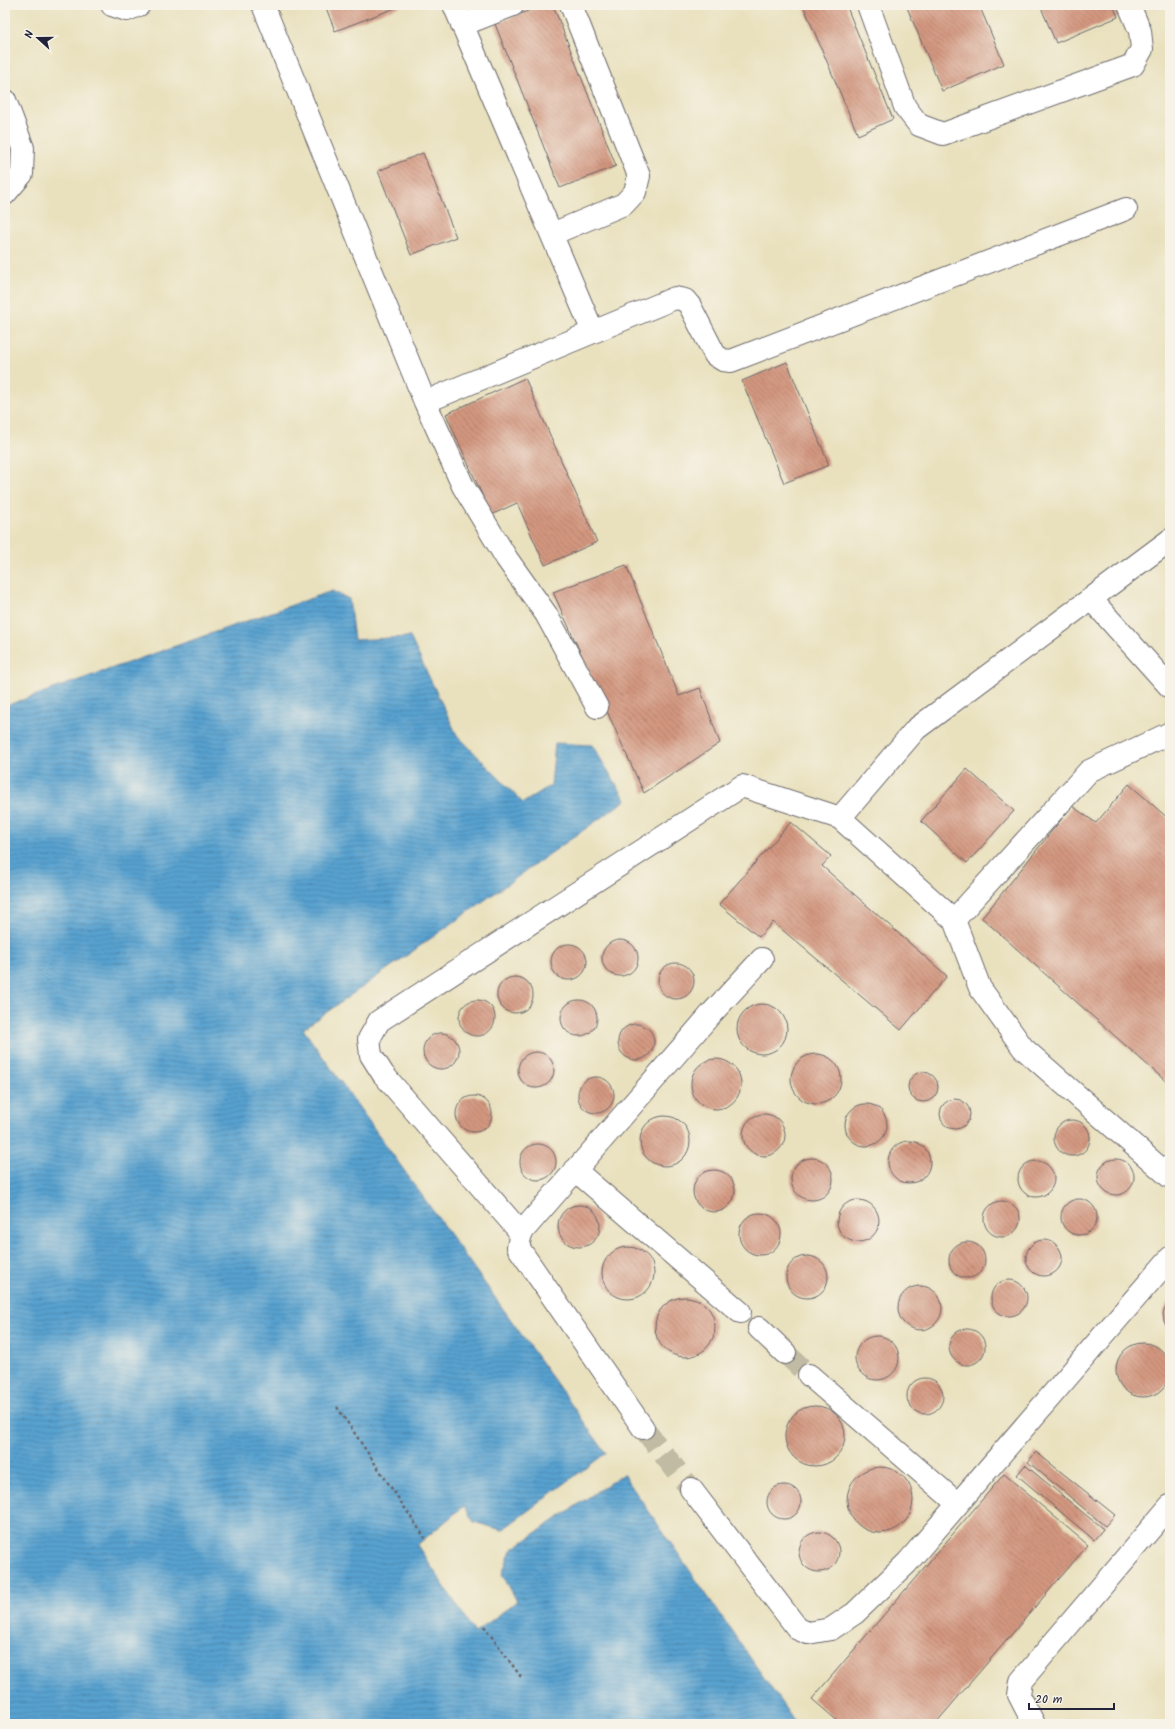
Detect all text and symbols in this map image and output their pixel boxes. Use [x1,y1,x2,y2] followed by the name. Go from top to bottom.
[18,18,58,58] north arrow
[20,28,39,41] text: N
[1029,1685,1114,1711] scale bar
[1035,1690,1063,1709] text: 20 m

